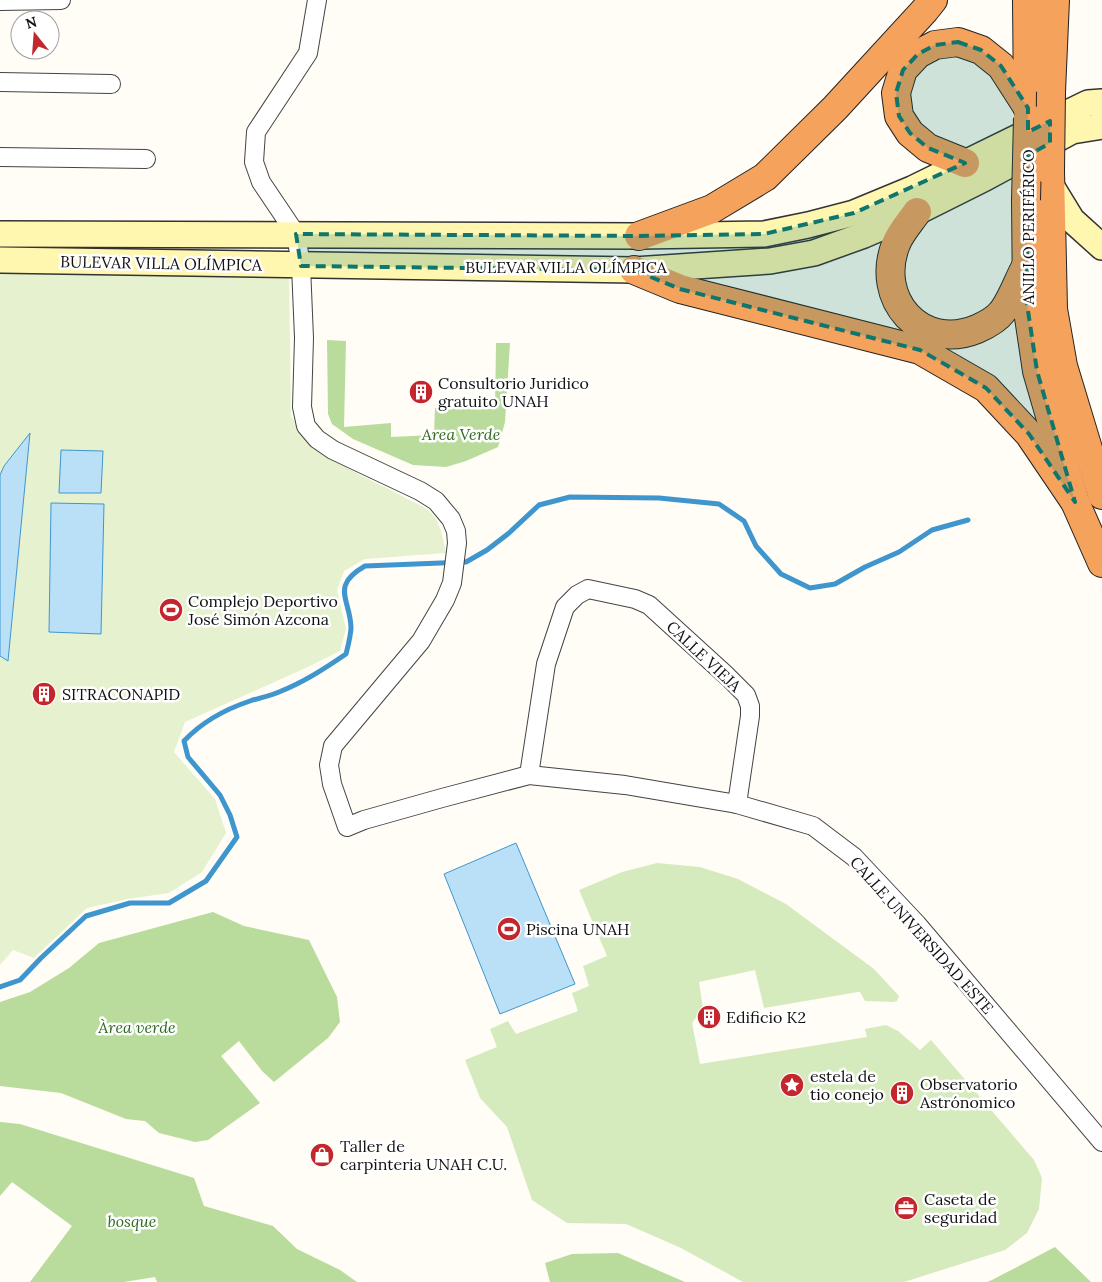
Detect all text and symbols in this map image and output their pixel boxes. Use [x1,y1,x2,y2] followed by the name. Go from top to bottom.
[10,10,60,60] north arrow
[23,12,39,33] text: N
[1018,149,1038,306] street label: ANILLO PERIFÉRICO
[60,251,263,275] street label: BULEVAR VILLA OLÍMPICA
[465,257,668,277] street label: BULEVAR VILLA OLÍMPICA
[438,373,589,411] place label: Consultorio Juridico gratuito UNAH
[408,379,434,405] building icon: Consultorio Juridico gratuito UNAH
[421,424,501,444] park label: Area Verde
[187,591,338,629] place label: Complejo Deportivo José Simón Azcona
[158,597,184,623] sports icon: Complejo Deportivo José Simón Azcona
[662,616,746,696] street label: CALLE VIEJA
[31,681,57,707] building icon: SITRACONAPID
[62,684,180,704] place label: SITRACONAPID
[846,852,998,1018] street label: CALLE UNIVERSIDAD ESTE
[496,916,522,942] sports icon: Piscina UNAH
[526,919,630,939] place label: Piscina UNAH
[696,1004,722,1030] building icon: Edificio K2
[726,1007,806,1027] place label: Edificio K2
[97,1017,176,1037] park label: Àrea verde
[810,1066,884,1104] place label: estela de tio conejo
[779,1072,805,1098] place icon: estela de tio conejo
[919,1074,1018,1112] place label: Observatorio Astrónomico
[889,1080,915,1106] building icon: Observatorio Astrónomico
[340,1136,507,1174] place label: Taller de carpinteria UNAH C.U.
[309,1142,335,1168] shop icon: Taller de carpinteria UNAH C.U.
[924,1189,998,1227] place label: Caseta de seguridad
[893,1195,919,1221] office icon: Caseta de seguridad
[108,1211,157,1231] park label: bosque

